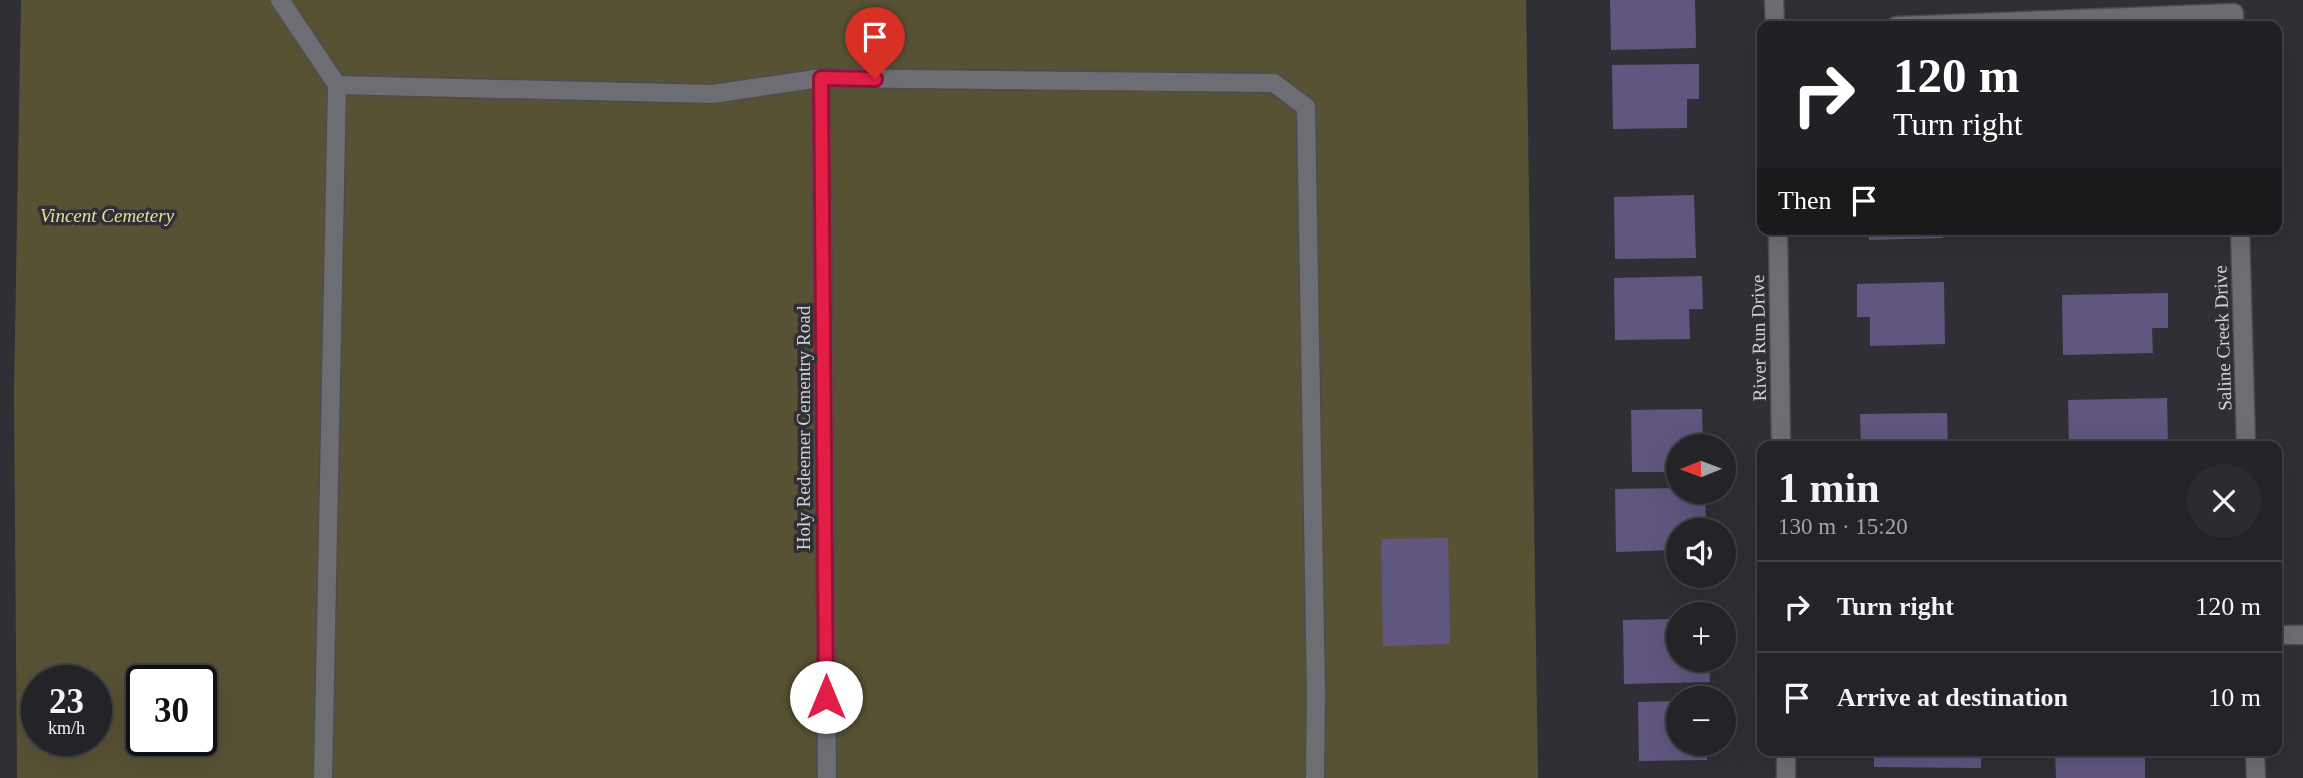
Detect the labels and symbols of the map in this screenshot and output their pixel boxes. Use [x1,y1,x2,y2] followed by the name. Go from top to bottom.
[845,7,905,79] pin
[40,205,175,226] park label: Vincent Cemetery
[2209,265,2236,411] street label: Saline Creek Drive
[1747,274,1770,401] street label: River Run Drive
[793,305,814,550] street label: Holy Redeemer Cementry Road
[1666,434,1736,504] north arrow
[789,660,863,734] position arrow
[126,665,217,756] speed limit sign: 30

